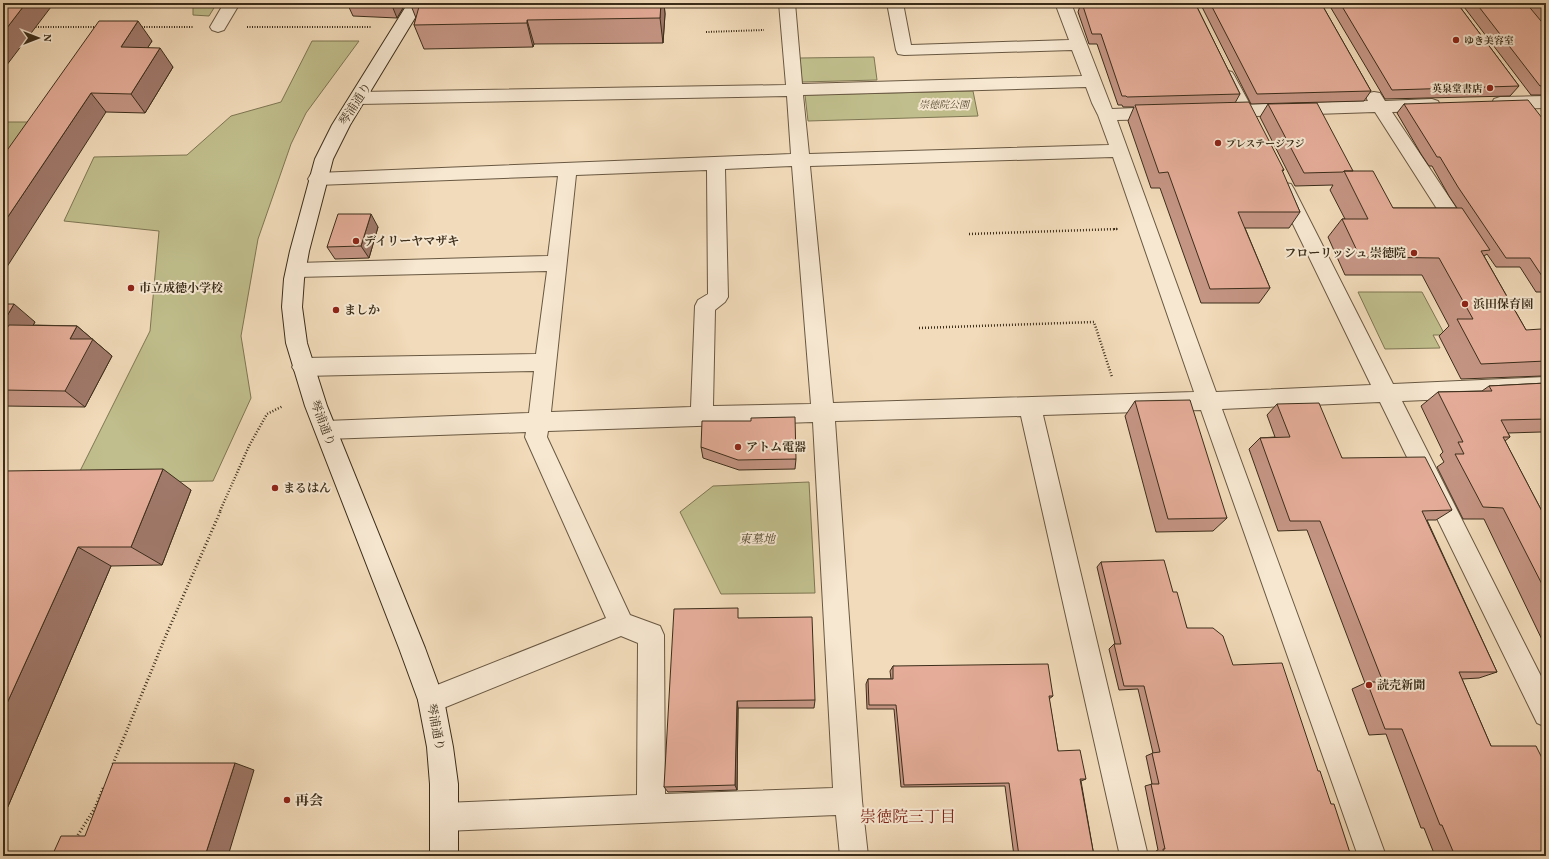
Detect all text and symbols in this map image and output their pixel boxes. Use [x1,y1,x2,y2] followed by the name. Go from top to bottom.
[18,18,58,58] north arrow
[39,34,54,42] text: N
[1464,34,1514,48] place label: ゆき美容室
[1451,35,1461,45] marker: ゆき美容室
[336,80,376,129] street label: 琴浦通り
[1432,82,1483,96] place label: 英泉堂書店
[1485,83,1495,93] marker: 英泉堂書店
[919,98,971,112] park label: 崇徳院公園
[1226,137,1305,151] place label: プレステージフジ
[1213,138,1223,148] marker: プレステージフジ
[364,234,459,250] place label: デイリーヤマザキ
[351,236,361,246] marker: デイリーヤマザキ
[1284,246,1406,262] place label: フローリッシュ 崇徳院
[1409,248,1419,258] marker: フローリッシュ 崇徳院
[139,281,223,297] place label: 市立成徳小学校
[126,283,136,293] marker: 市立成徳小学校
[1473,297,1533,313] place label: 浜田保育園
[1460,299,1470,309] marker: 浜田保育園
[344,303,380,319] place label: ましか
[331,305,341,315] marker: ましか
[306,398,338,449] street label: 琴浦通り
[746,440,806,456] place label: アトム電器
[733,442,743,452] marker: アトム電器
[283,481,331,497] place label: まるはん
[270,483,280,493] marker: まるはん
[739,532,777,548] park label: 東墓地
[1377,678,1425,694] place label: 読売新聞
[1364,680,1374,690] marker: 読売新聞
[423,702,447,752] street label: 琴浦通り
[295,792,323,811] place label: 再会
[282,795,292,805] marker: 再会
[860,807,956,829] district label: 崇徳院三丁目

